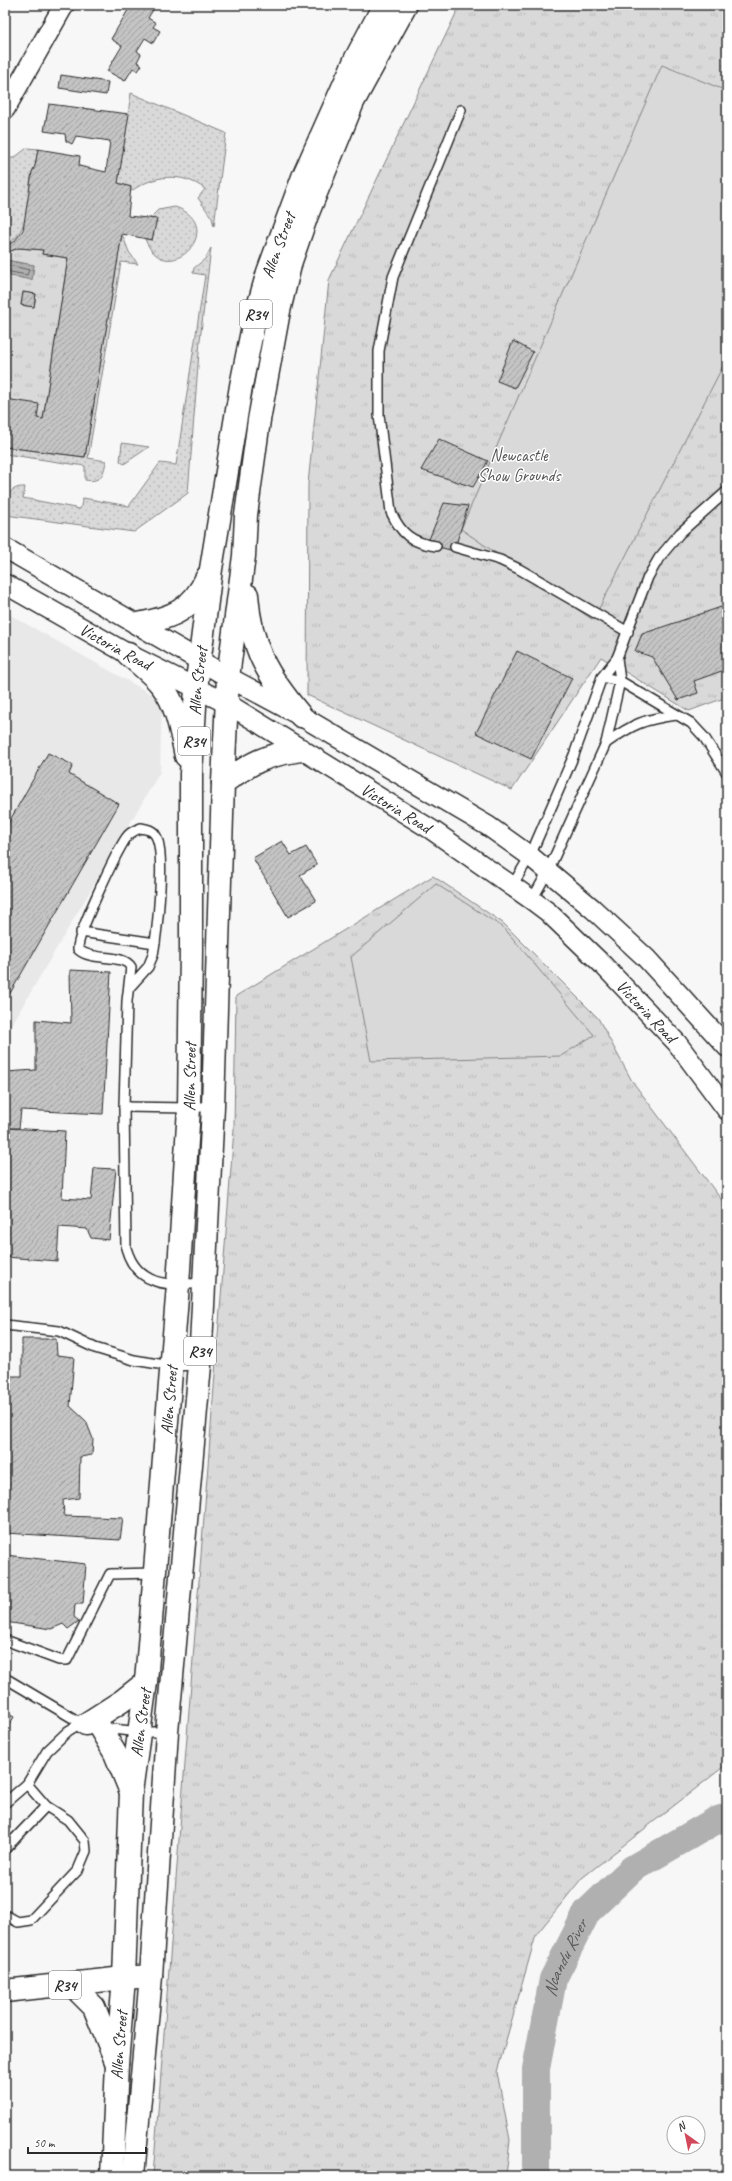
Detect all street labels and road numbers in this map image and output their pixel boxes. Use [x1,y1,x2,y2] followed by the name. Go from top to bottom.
[257,207,301,281] street label: Allen Street
[240,300,272,328] road number: R34
[76,619,157,676] street label: Victoria Road
[184,643,212,716] street label: Allen Street
[178,727,210,755] road number: R34
[357,779,437,839] street label: Victoria Road
[612,976,683,1049] street label: Victoria Road
[179,1040,201,1111] street label: Allen Street
[184,1337,216,1365] road number: R34
[156,1363,183,1435] street label: Allen Street
[126,1685,156,1758] street label: Allen Street
[49,1971,81,1999] road number: R34
[106,2008,132,2080] street label: Allen Street

